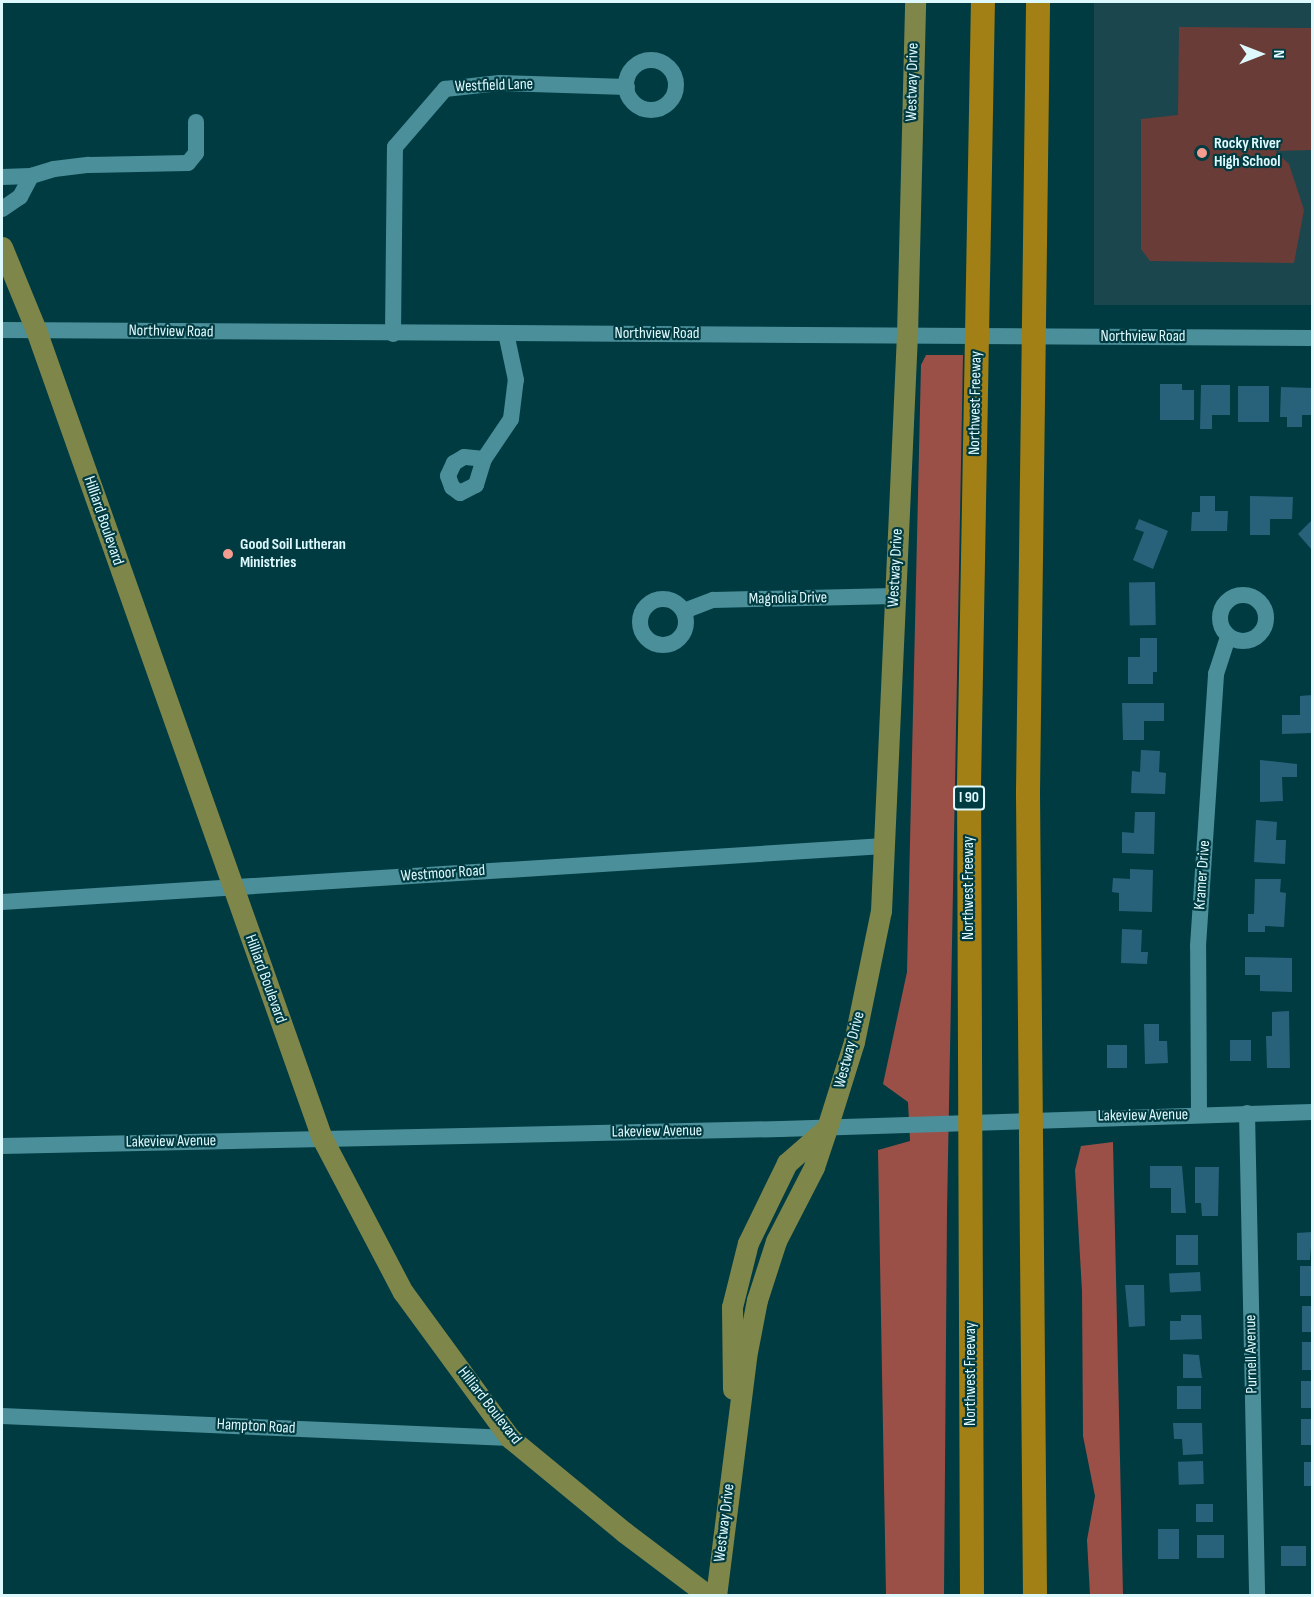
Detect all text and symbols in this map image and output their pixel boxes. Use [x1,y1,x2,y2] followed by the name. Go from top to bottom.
[1230,24,1290,84] north arrow
[903,42,923,122] street label: Westway Drive
[1269,50,1288,58] text: N
[455,75,533,97] street label: Westfield Lane
[1214,134,1281,172] place label: Rocky River High School
[1195,146,1209,160] marker: Rocky River High School
[128,322,214,342] street label: Northview Road
[615,324,699,344] street label: Northview Road
[1101,327,1185,347] street label: Northview Road
[965,351,987,455] street label: Northwest Freeway
[79,474,127,568] street label: Hilliard Boulevard
[884,528,908,608] street label: Westway Drive
[240,535,346,573] place label: Good Soil Lutheran Ministries
[221,547,235,561] marker: Good Soil Lutheran Ministries
[749,589,827,609] street label: Magnolia Drive
[952,786,986,810] road number: I 90
[959,836,979,940] street label: Northwest Freeway
[1191,840,1215,910] street label: Kramer Drive
[400,861,486,887] street label: Westmoor Road
[240,932,290,1026] street label: Hilliard Boulevard
[831,1010,869,1090] street label: Westway Drive
[1098,1106,1188,1126] street label: Lakeview Avenue
[612,1122,702,1142] street label: Lakeview Avenue
[126,1132,216,1152] street label: Lakeview Avenue
[1242,1314,1262,1394] street label: Purnell Avenue
[961,1322,981,1426] street label: Northwest Freeway
[453,1363,525,1449] street label: Hilliard Boulevard
[216,1415,296,1439] street label: Hampton Road
[711,1483,739,1563] street label: Westway Drive

